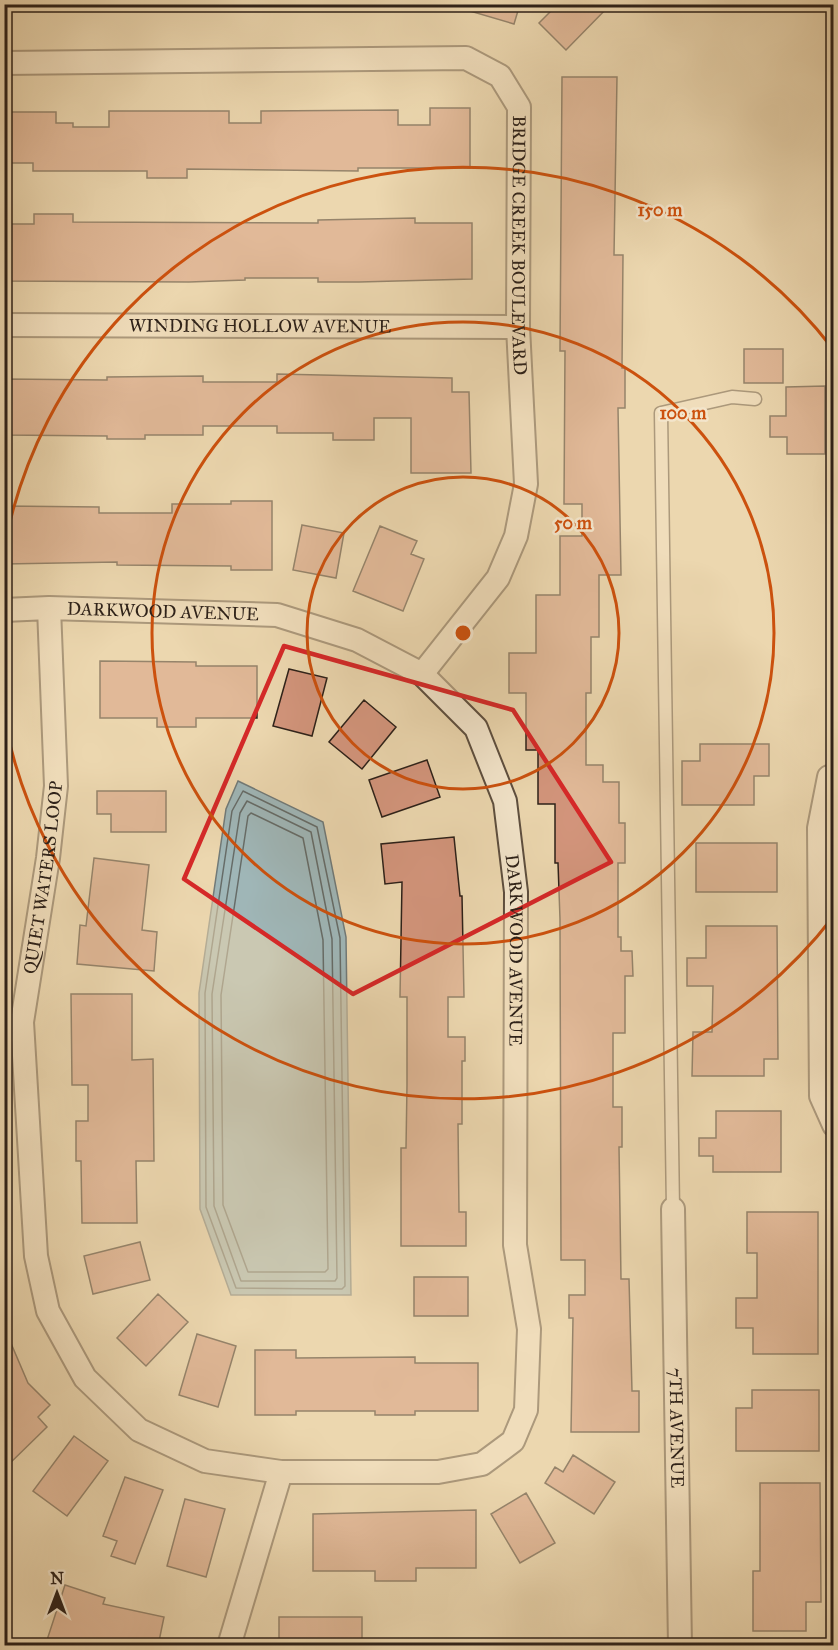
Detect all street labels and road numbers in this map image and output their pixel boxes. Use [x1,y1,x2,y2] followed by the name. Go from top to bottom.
[507,115,531,376] street label: BRIDGE CREEK BOULEVARD
[129,314,391,338] street label: WINDING HOLLOW AVENUE
[67,598,259,625] street label: DARKWOOD AVENUE
[19,780,67,976] street label: QUIET WATERS LOOP
[501,853,527,1046] street label: DARKWOOD AVENUE
[665,1368,688,1488] street label: 7TH AVENUE

